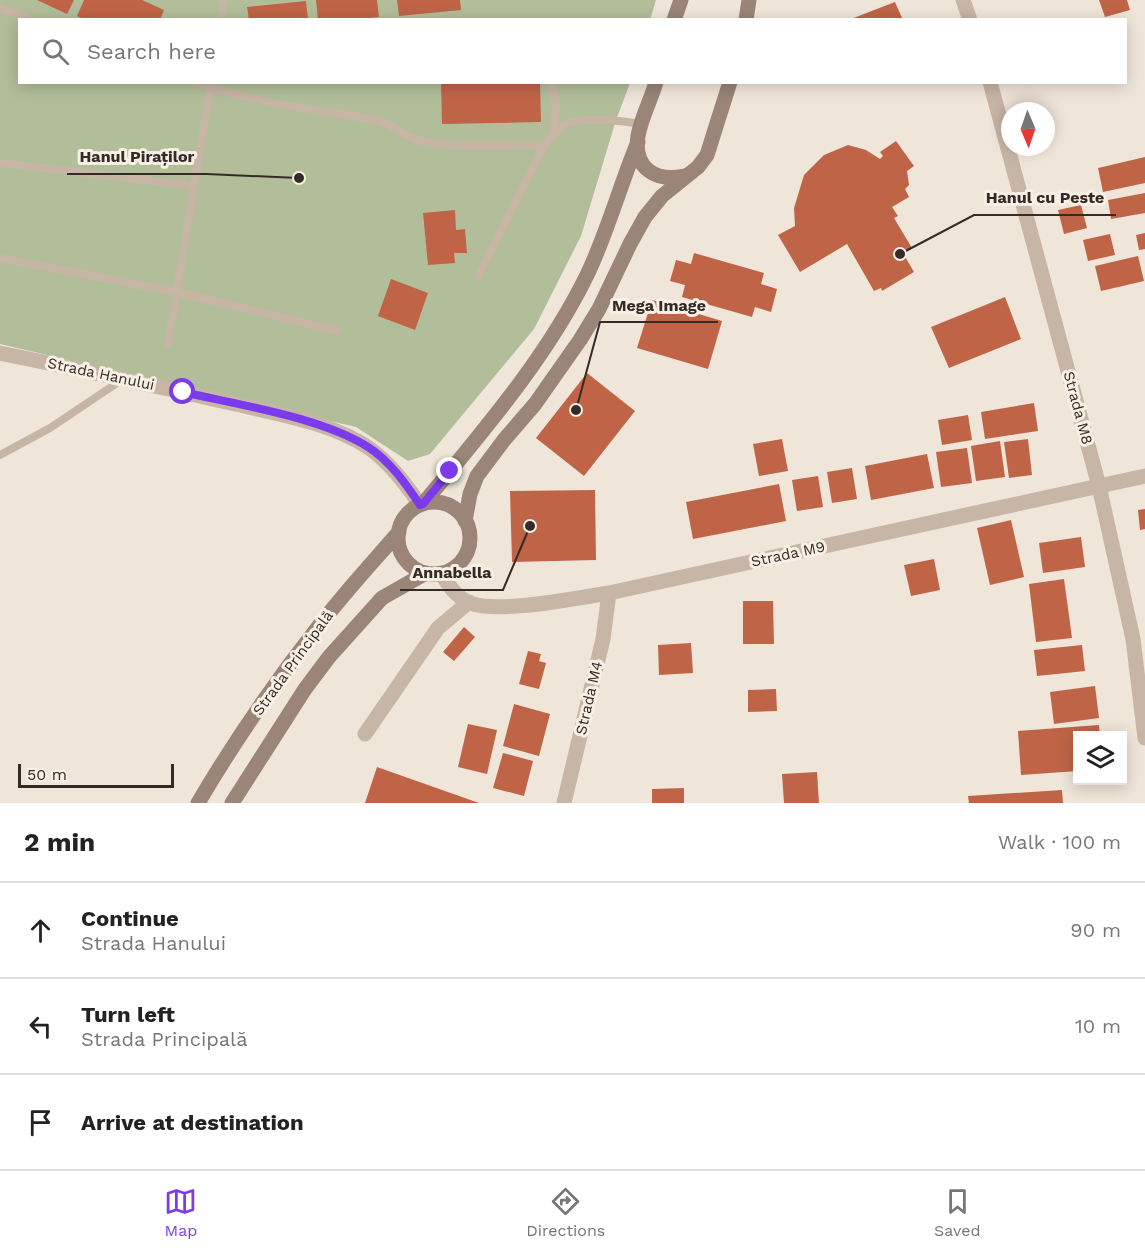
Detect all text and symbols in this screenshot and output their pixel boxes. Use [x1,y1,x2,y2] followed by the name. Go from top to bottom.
[18,18,1127,84] search box
[39,35,72,68] icon: search
[87,39,216,64] text: Search here
[1001,102,1055,156] north arrow
[67,140,207,174] callout: Hanul Piraților
[80,147,195,166] text: Hanul Piraților
[974,181,1116,215] callout: Hanul cu Peste
[986,188,1104,207] text: Hanul cu Peste
[600,288,718,322] callout: Mega Image
[612,296,706,315] text: Mega Image
[46,354,156,394] street label: Strada Hanului
[1060,369,1096,447] street label: Strada M8
[169,378,195,404] route start
[436,457,462,483] route end
[749,537,827,571] street label: Strada M9
[400,556,503,590] callout: Annabella
[412,563,492,582] text: Annabella
[249,607,337,719] street label: Strada Principală
[572,659,606,737] street label: Strada M4
[1073,731,1127,785] map controls
[1073,731,1127,785] button: layers
[18,761,174,788] scale bar
[27,765,67,784] text: 50 m
[24,827,95,857] text: 2 min
[998,830,1121,854] text: Walk · 100 m
[81,906,179,931] text: Continue
[24,914,57,947] icon: ahead
[1070,918,1121,942] text: 90 m
[81,931,226,955] text: Strada Hanului
[81,1002,175,1027] text: Turn left
[24,1010,57,1043] icon: left
[1075,1014,1121,1038] text: 10 m
[81,1027,248,1051] text: Strada Principală
[24,1106,57,1139] icon: arrive
[81,1110,304,1135] text: Arrive at destination
[164,1185,197,1240] tab: Map
[526,1185,605,1240] tab: Directions
[934,1185,981,1240] tab: Saved

